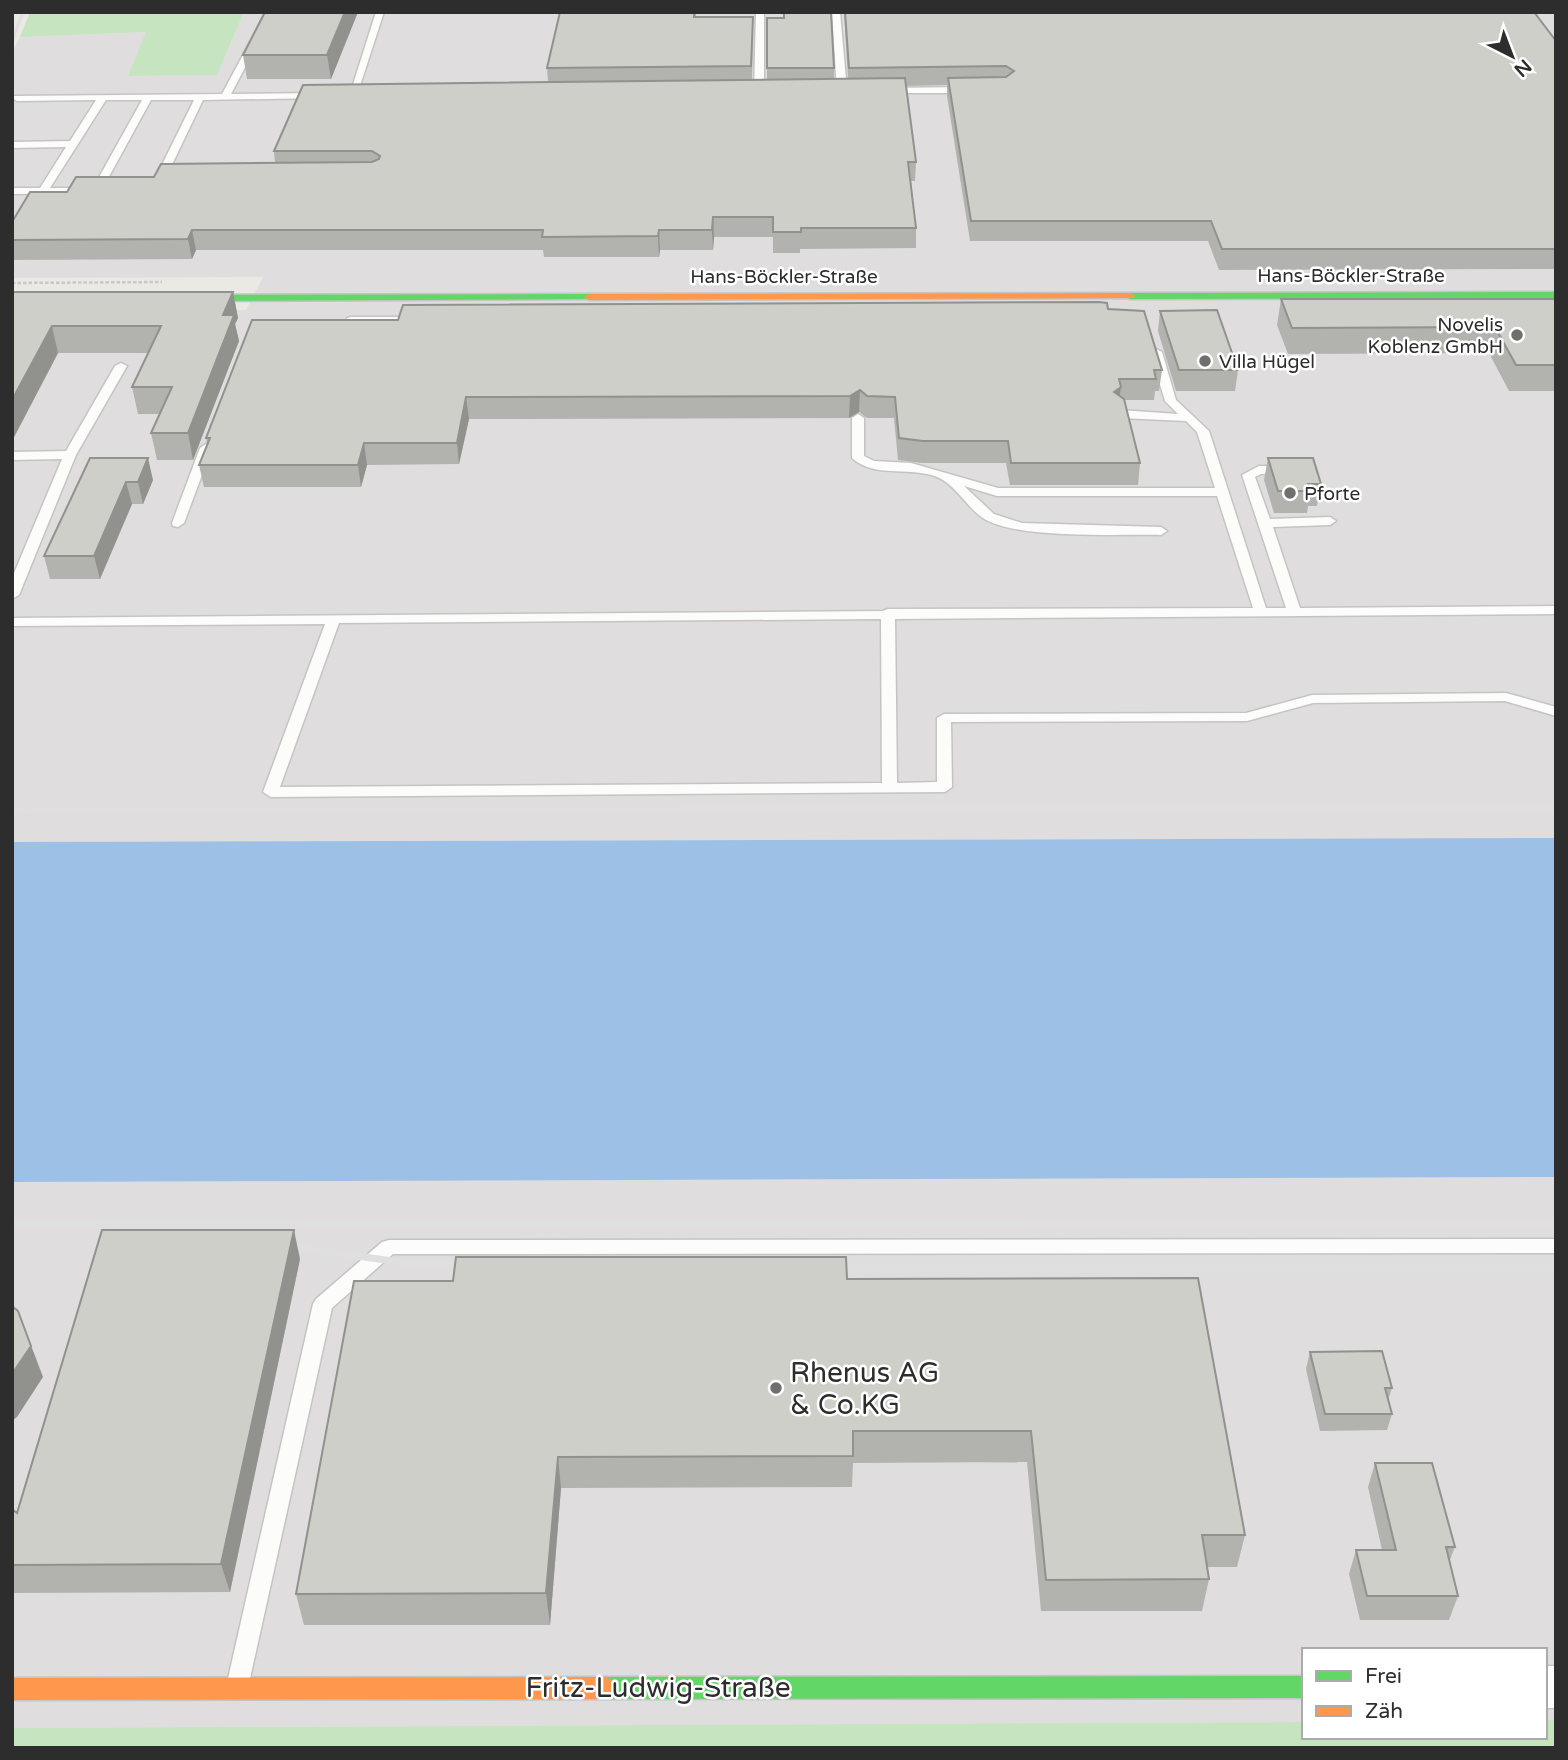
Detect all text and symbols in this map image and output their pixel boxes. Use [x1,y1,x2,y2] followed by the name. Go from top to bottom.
[1477,21,1547,91] north arrow
[1510,55,1536,81] text: N
[1257,265,1445,287] street label: Hans-Böckler-Straße
[690,266,878,288] street label: Hans-Böckler-Straße
[1367,314,1503,358] place label: Novelis Koblenz GmbH
[1509,327,1525,343] marker: Novelis Koblenz GmbH
[1219,351,1315,373] place label: Villa Hügel
[1197,353,1213,369] marker: Villa Hügel
[1304,483,1360,505] place label: Pforte
[1282,485,1298,501] marker: Pforte
[790,1356,939,1422] place label: Rhenus AG & Co.KG
[768,1380,784,1396] marker: Rhenus AG & Co.KG
[1302,1648,1547,1739] legend
[1365,1664,1402,1689] text: Frei
[525,1671,791,1705] street label: Fritz-Ludwig-Straße
[1365,1699,1403,1724] text: Zäh

